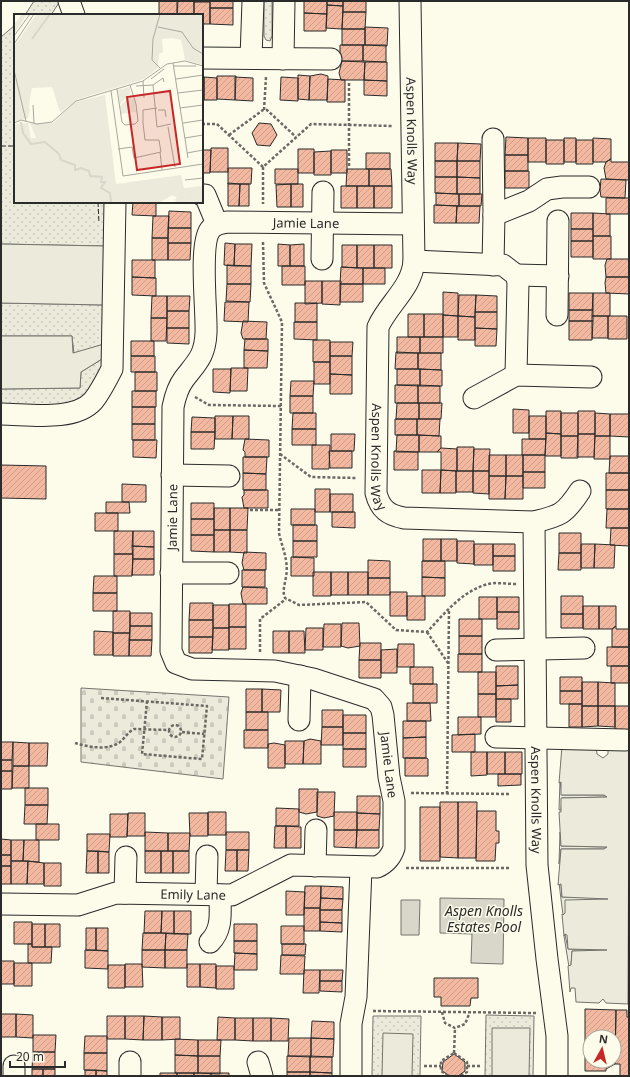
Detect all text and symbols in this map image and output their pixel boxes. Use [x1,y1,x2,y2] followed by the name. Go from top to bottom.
[14,14,203,203] inset map
[402,77,422,185] street label: Aspen Knolls Way
[271,213,339,232] street label: Jamie Lane
[367,403,391,514] street label: Aspen Knolls Way
[163,484,181,553] street label: Jamie Lane
[376,729,402,799] street label: Jamie Lane
[527,746,546,854] street label: Aspen Knolls Way
[160,885,226,904] street label: Emily Lane
[444,901,523,936] water label: Aspen Knolls Estates Pool
[582,1029,622,1069] north arrow
[598,1031,609,1047] text: N
[10,1043,65,1069] scale bar
[16,1048,44,1065] text: 20 m

